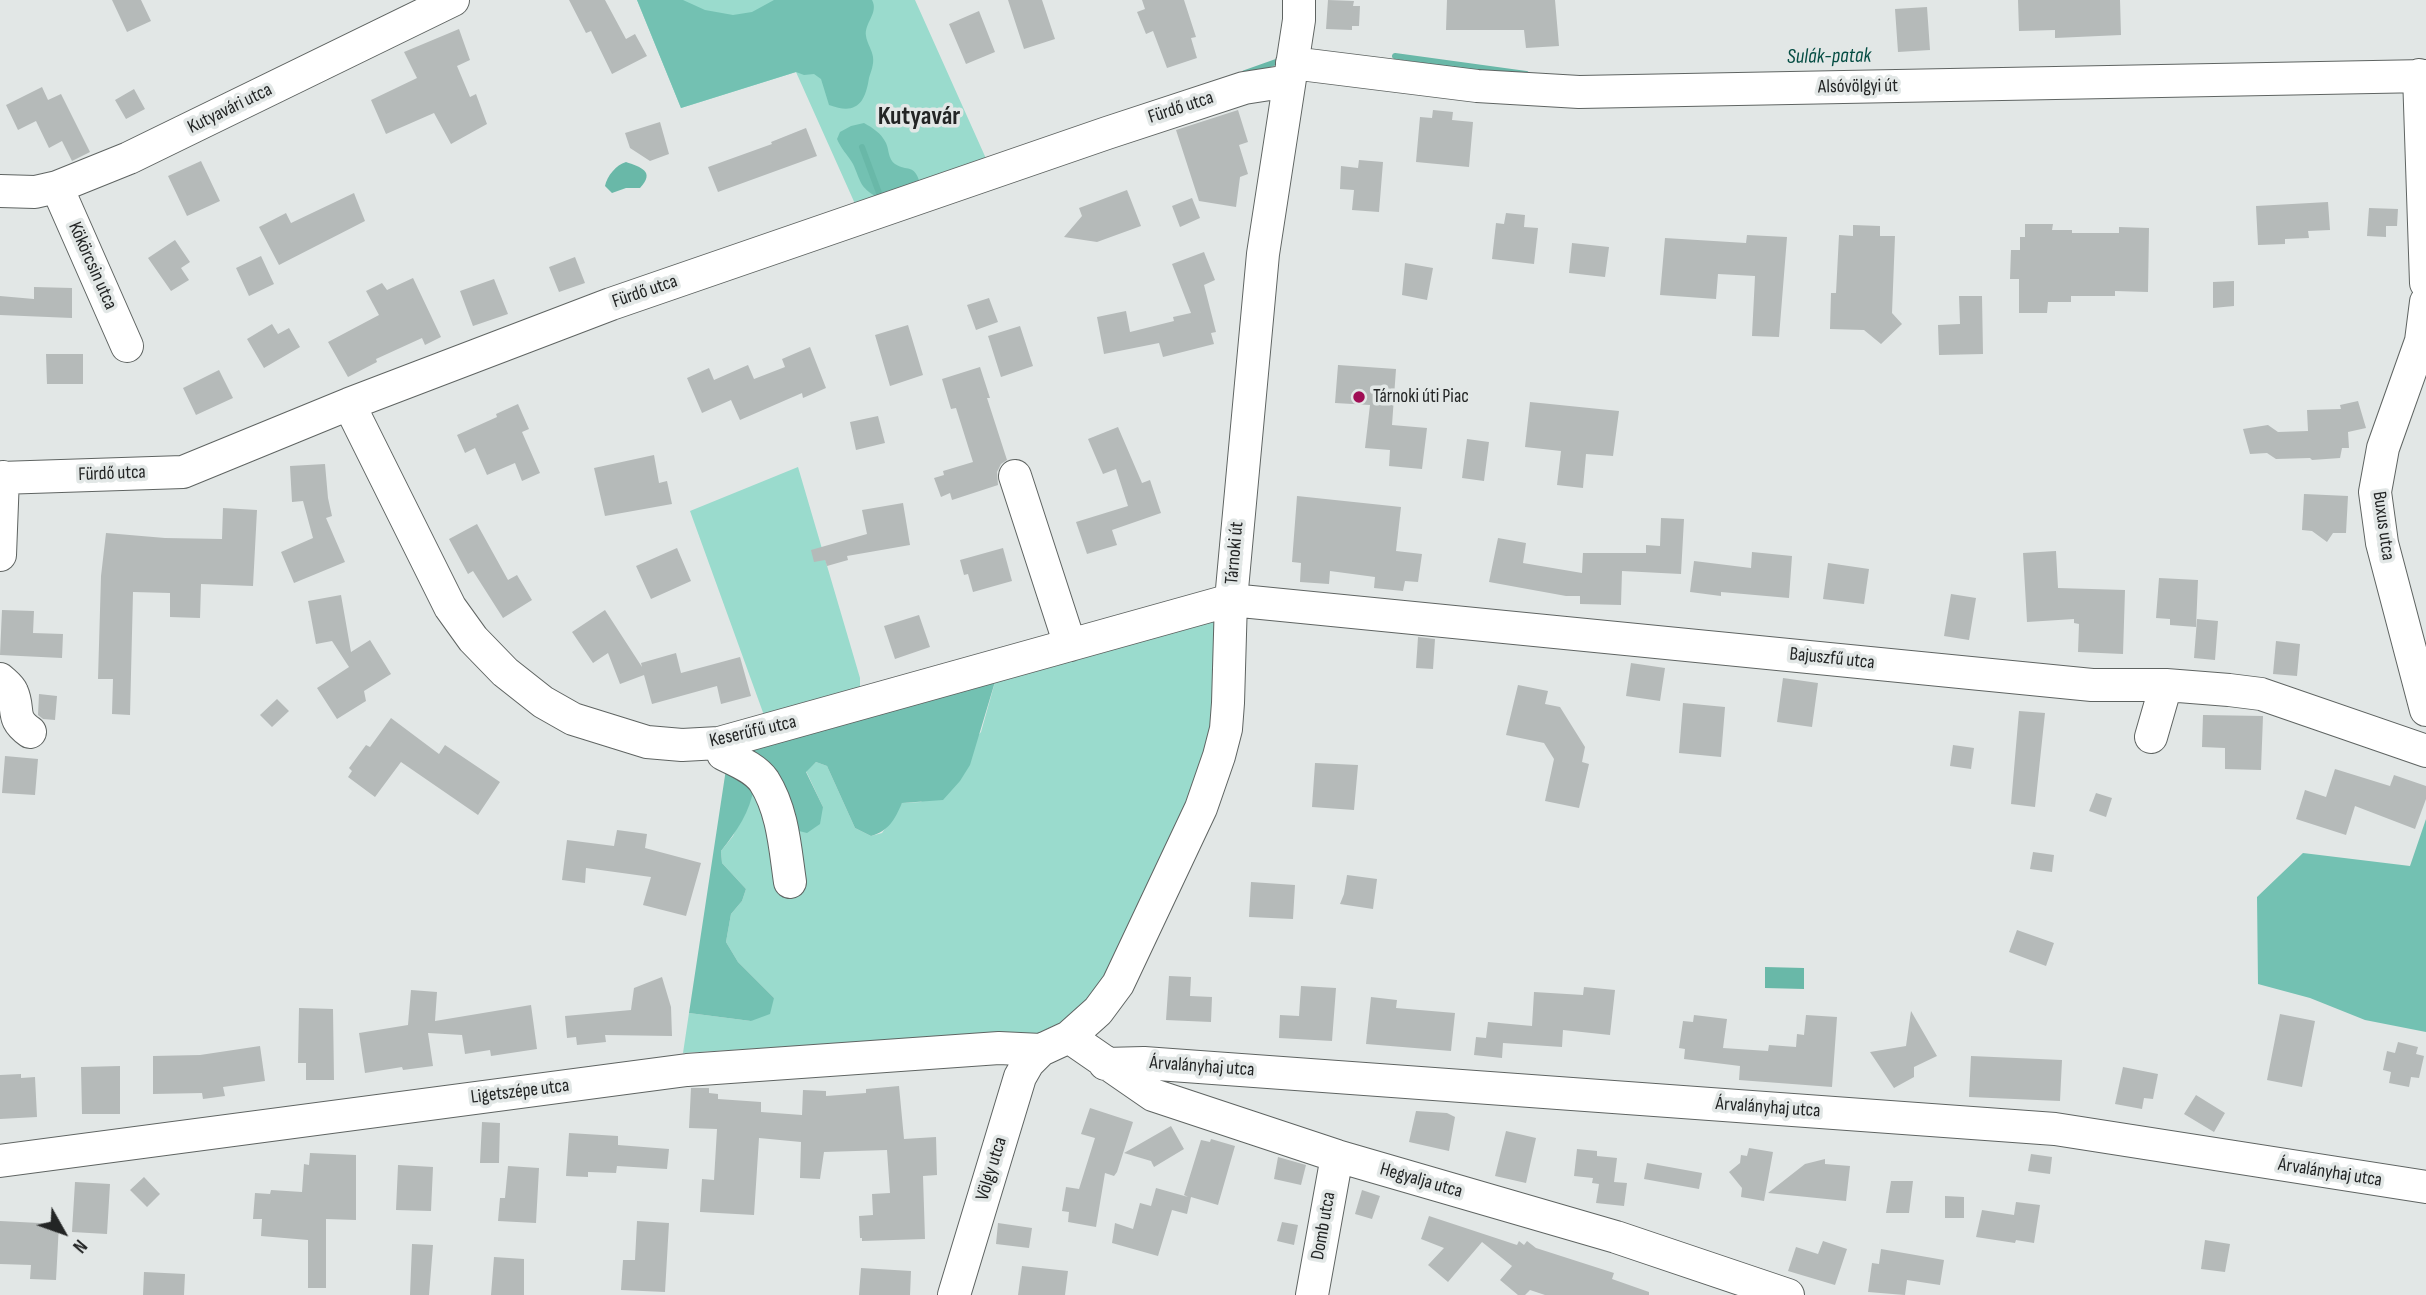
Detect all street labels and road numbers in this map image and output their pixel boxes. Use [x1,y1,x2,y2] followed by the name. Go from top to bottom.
[1818,75,1898,99] street label: Alsóvölgyi út
[184,79,276,139] street label: Kutyavári utca
[1145,87,1217,129] street label: Fürdő utca
[63,219,121,313] street label: Kökörcsin utca
[609,270,681,314] street label: Fürdő utca
[78,461,146,487] street label: Fürdő utca
[2367,490,2399,562] street label: Buxus utca
[1221,521,1249,585] street label: Tárnoki út
[1788,643,1876,675] street label: Bajuszfű utca
[707,711,799,753] street label: Keserűfű utca
[1149,1052,1255,1082] street label: Árvalányhaj utca
[470,1075,570,1109] street label: Ligetszépe utca
[1715,1093,1821,1123] street label: Árvalányhaj utca
[972,1134,1012,1204] street label: Völgy utca
[2276,1154,2384,1192] street label: Árvalányhaj utca
[1377,1158,1465,1204] street label: Hegyalja utca
[1307,1190,1341,1262] street label: Domb utca

